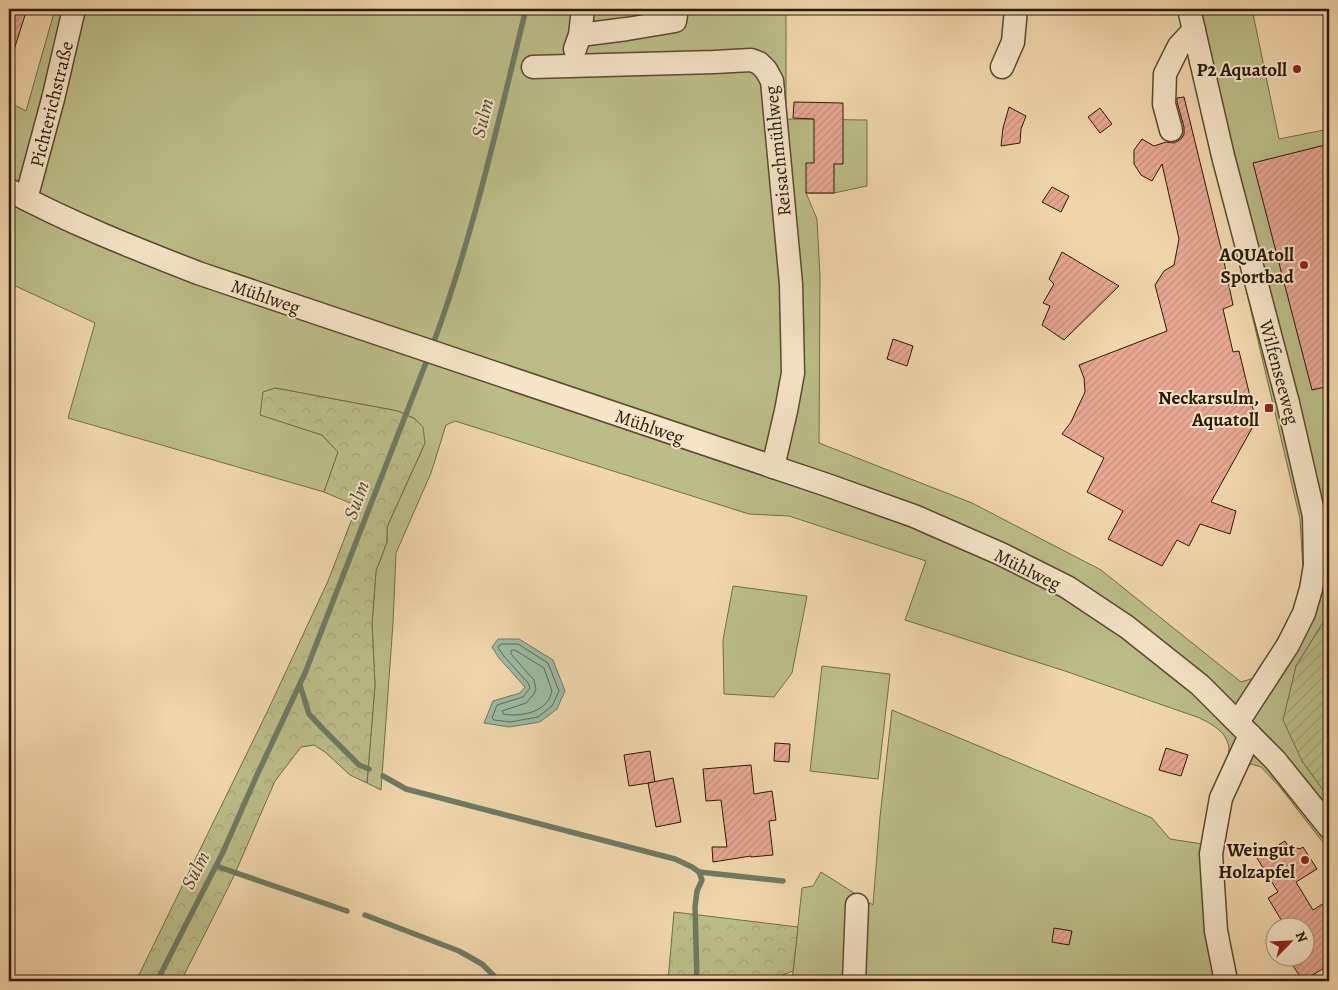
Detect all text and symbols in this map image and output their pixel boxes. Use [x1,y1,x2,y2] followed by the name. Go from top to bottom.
[24,38,80,170] street label: Pichterichstraße
[1197,57,1287,83] place label: P2 Aquatoll
[1291,63,1303,75] marker: P2 Aquatoll
[758,84,798,218] street label: Reisachmühlweg
[465,96,500,141] water label: Sulm
[1218,242,1295,290] place label: AQUAtoll Sportbad
[1298,259,1310,271] marker: AQUAtoll Sportbad
[228,273,304,321] street label: Mühlweg
[1252,316,1306,428] street label: Wilfenseeweg
[1158,385,1259,433] place label: Neckarsulm, Aquatoll
[1263,402,1275,414] marker: Neckarsulm, Aquatoll
[612,403,688,451] street label: Mühlweg
[337,477,376,524] water label: Sulm
[990,542,1066,598] street label: Mühlweg
[1218,837,1296,885] place label: Weingut Holzapfel
[174,846,216,894] water label: Sulm
[1299,854,1311,866] marker: Weingut Holzapfel
[1266,918,1316,968] north arrow
[1291,928,1312,945] text: N

